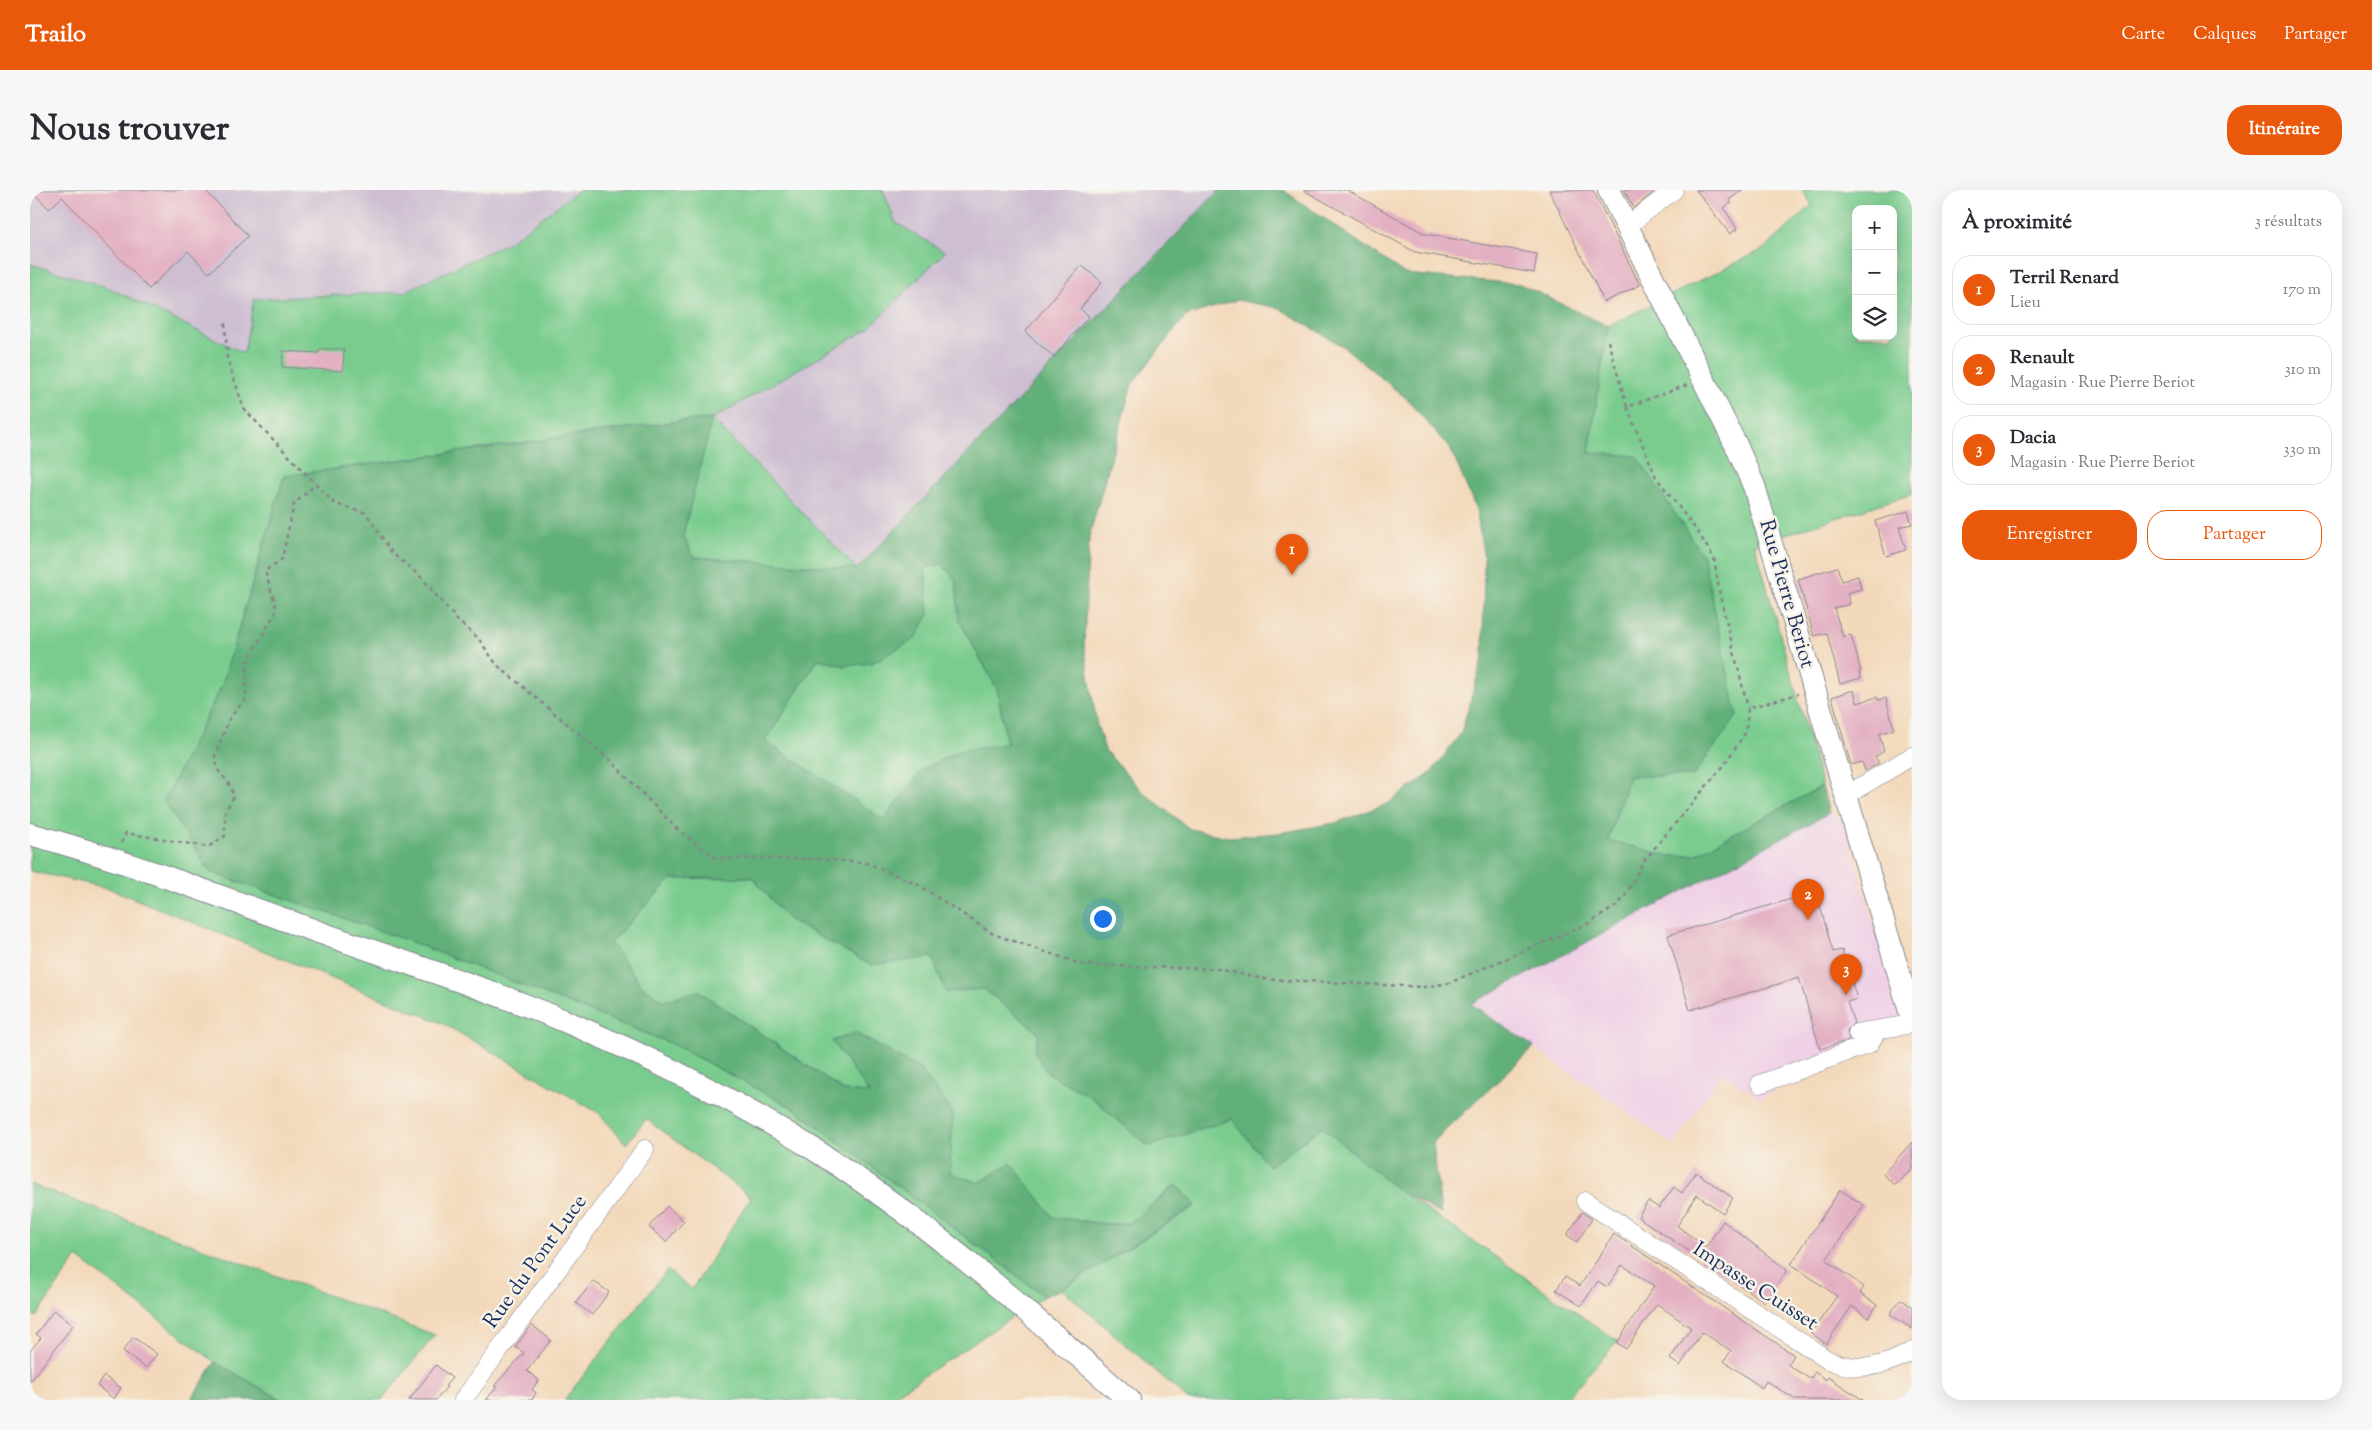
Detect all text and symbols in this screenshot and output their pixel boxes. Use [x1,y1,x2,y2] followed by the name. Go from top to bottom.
[25,18,86,52] text: Trailo
[2122,22,2165,48] text: Carte
[2193,22,2256,48] text: Calques
[2284,22,2347,48] text: Partager
[30,105,229,156] text: Nous trouver
[2227,105,2342,155] button: Itinéraire
[1852,205,1897,340] map controls
[1852,205,1897,250] button: +
[1962,208,2072,238] text: À proximité
[2254,211,2322,234] text: 3 résultats
[1852,250,1897,295] button: −
[2010,265,2119,292] text: Terril Renard
[1976,279,1982,302] text: 1
[2283,279,2321,302] text: 170 m
[2010,292,2041,315] text: Lieu
[1852,295,1897,340] button: layers
[2010,345,2074,372] text: Renault
[1975,359,1983,382] text: 2
[2284,359,2321,382] text: 310 m
[2010,372,2195,395] text: Magasin · Rue Pierre Beriot
[2010,425,2056,452] text: Dacia
[1976,439,1982,462] text: 3
[2283,439,2321,462] text: 330 m
[2010,452,2195,475] text: Magasin · Rue Pierre Beriot
[1962,510,2137,560] button: Enregistrer
[2147,510,2322,560] button: Partager
[1750,516,1822,672] street label: Rue Pierre Beriot
[1276,534,1308,575] pin: 1
[1792,879,1824,920] pin: 2
[1090,906,1116,932] your location
[1830,954,1862,995] pin: 3
[477,1189,595,1335] street label: Rue du Pont Luce
[1686,1235,1824,1339] street label: Impasse Cuisset

